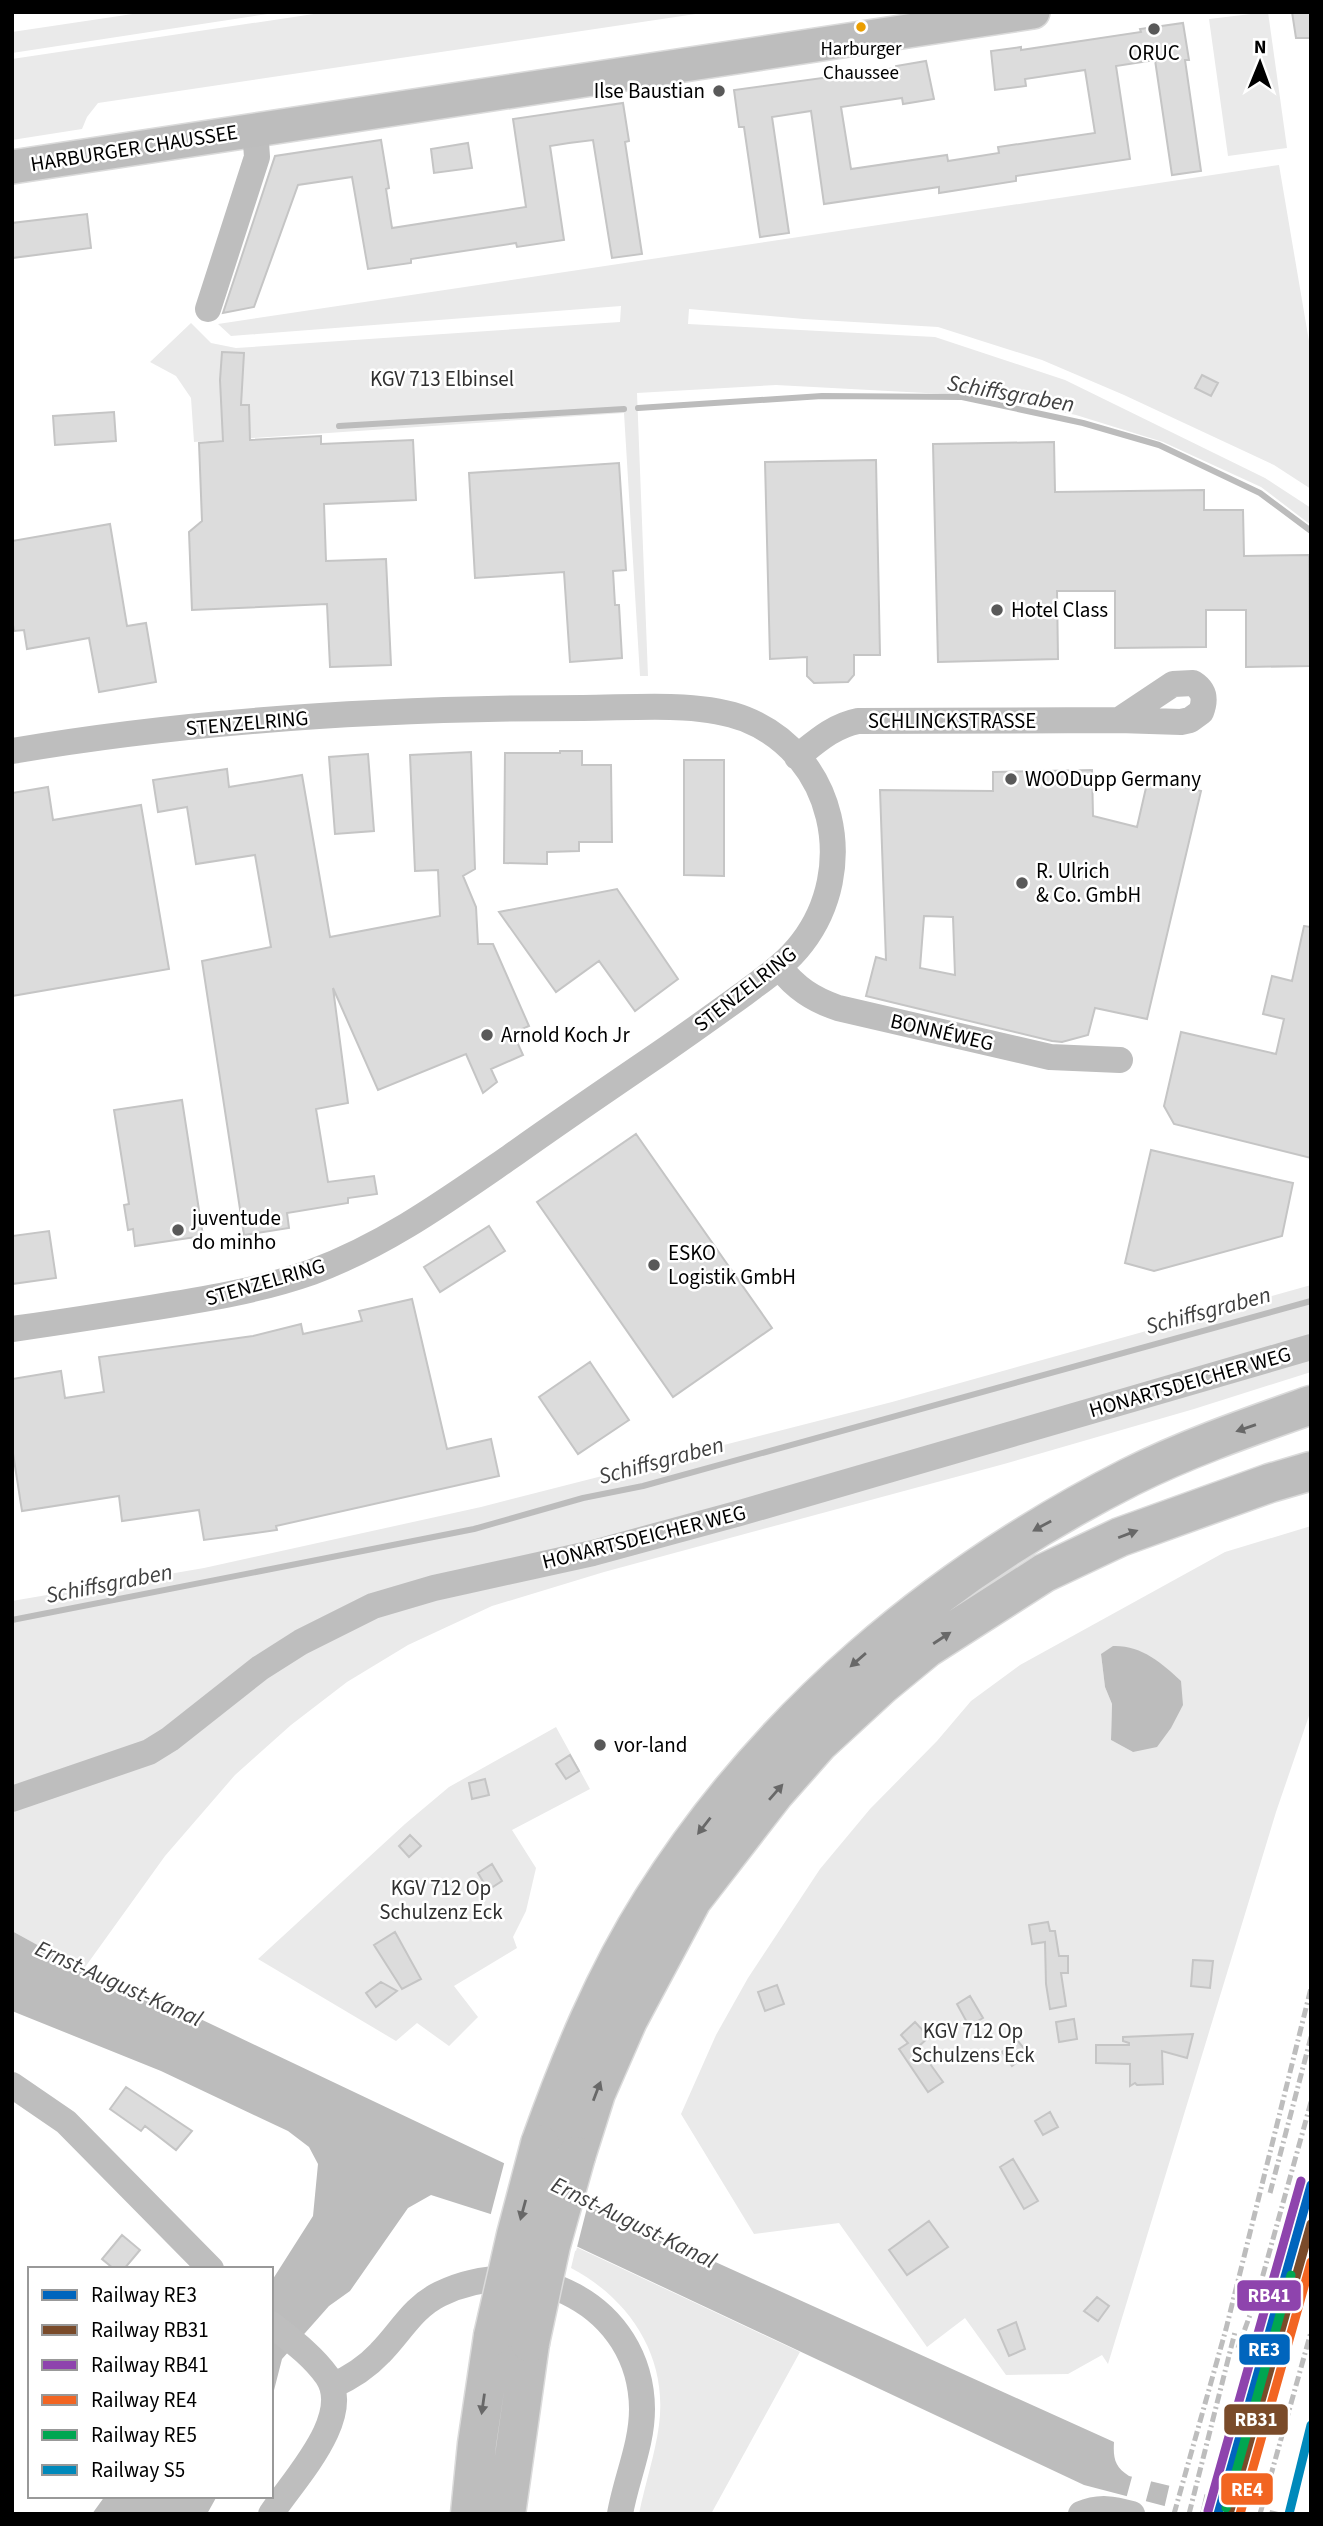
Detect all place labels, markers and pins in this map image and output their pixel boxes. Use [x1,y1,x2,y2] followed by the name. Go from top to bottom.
[854,20,868,34] marker: Harburger Chaussee
[1146,21,1162,37] marker: ORUC
[820,36,902,87] place label: Harburger Chaussee
[1128,38,1180,68] place label: ORUC
[594,76,705,106] place label: Ilse Baustian
[711,83,727,99] marker: Ilse Baustian
[1011,595,1108,625] place label: Hotel Class
[989,602,1005,618] marker: Hotel Class
[1025,764,1201,794] place label: WOODupp Germany
[1003,771,1019,787] marker: WOODupp Germany
[1036,856,1141,910] place label: R. Ulrich & Co. GmbH
[1014,875,1030,891] marker: R. Ulrich & Co. GmbH
[501,1020,630,1050] place label: Arnold Koch Jr
[479,1027,495,1043] marker: Arnold Koch Jr
[191,1203,281,1257] place label: juventude do minho
[170,1222,186,1238] marker: juventude do minho
[668,1238,796,1292] place label: ESKO Logistik GmbH
[646,1257,662,1273] marker: ESKO Logistik GmbH
[614,1730,688,1760] place label: vor-land
[592,1737,608,1753] marker: vor-land

